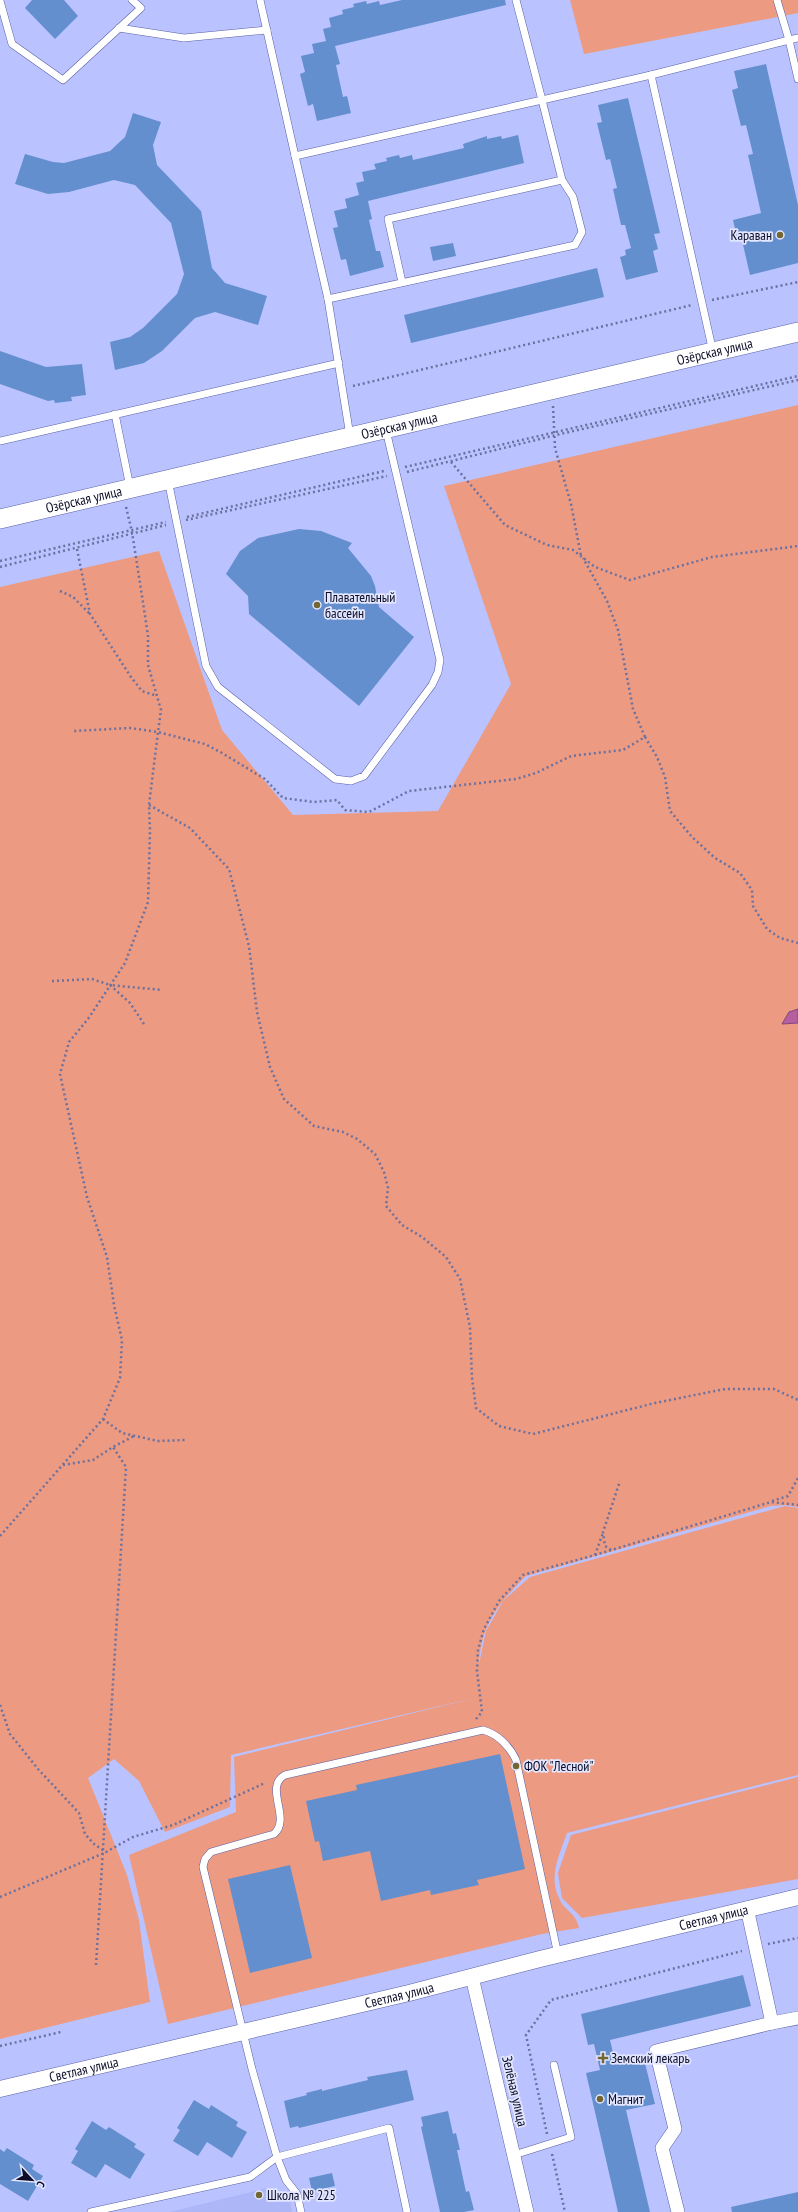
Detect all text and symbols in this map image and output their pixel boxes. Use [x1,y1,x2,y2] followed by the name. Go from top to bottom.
[730,226,772,244] place label: Караван
[775,230,785,240] marker: Караван
[675,334,754,369] street label: Озёрская улица
[359,408,439,443] street label: Озёрская улица
[44,482,124,517] street label: Озёрская улица
[325,588,396,622] place label: Плавательный бассейн
[312,600,322,610] marker: Плавательный бассейн
[524,1757,593,1775] place label: ФОК "Лесной"
[511,1761,521,1771] marker: ФОК "Лесной"
[677,1900,750,1934] street label: Светлая улица
[363,1978,436,2012] street label: Светлая улица
[611,2049,690,2067] place label: Земский лекарь
[47,2053,120,2086] street label: Светлая улица
[598,2053,608,2063] marker: Земский лекарь
[498,2054,532,2128] street label: Зелёная улица
[608,2090,644,2108] place label: Магнит
[595,2094,605,2104] marker: Магнит
[12,2160,52,2200] north arrow
[34,2179,48,2190] text: С
[267,2186,336,2204] place label: Школа № 225
[254,2190,264,2200] marker: Школа № 225

